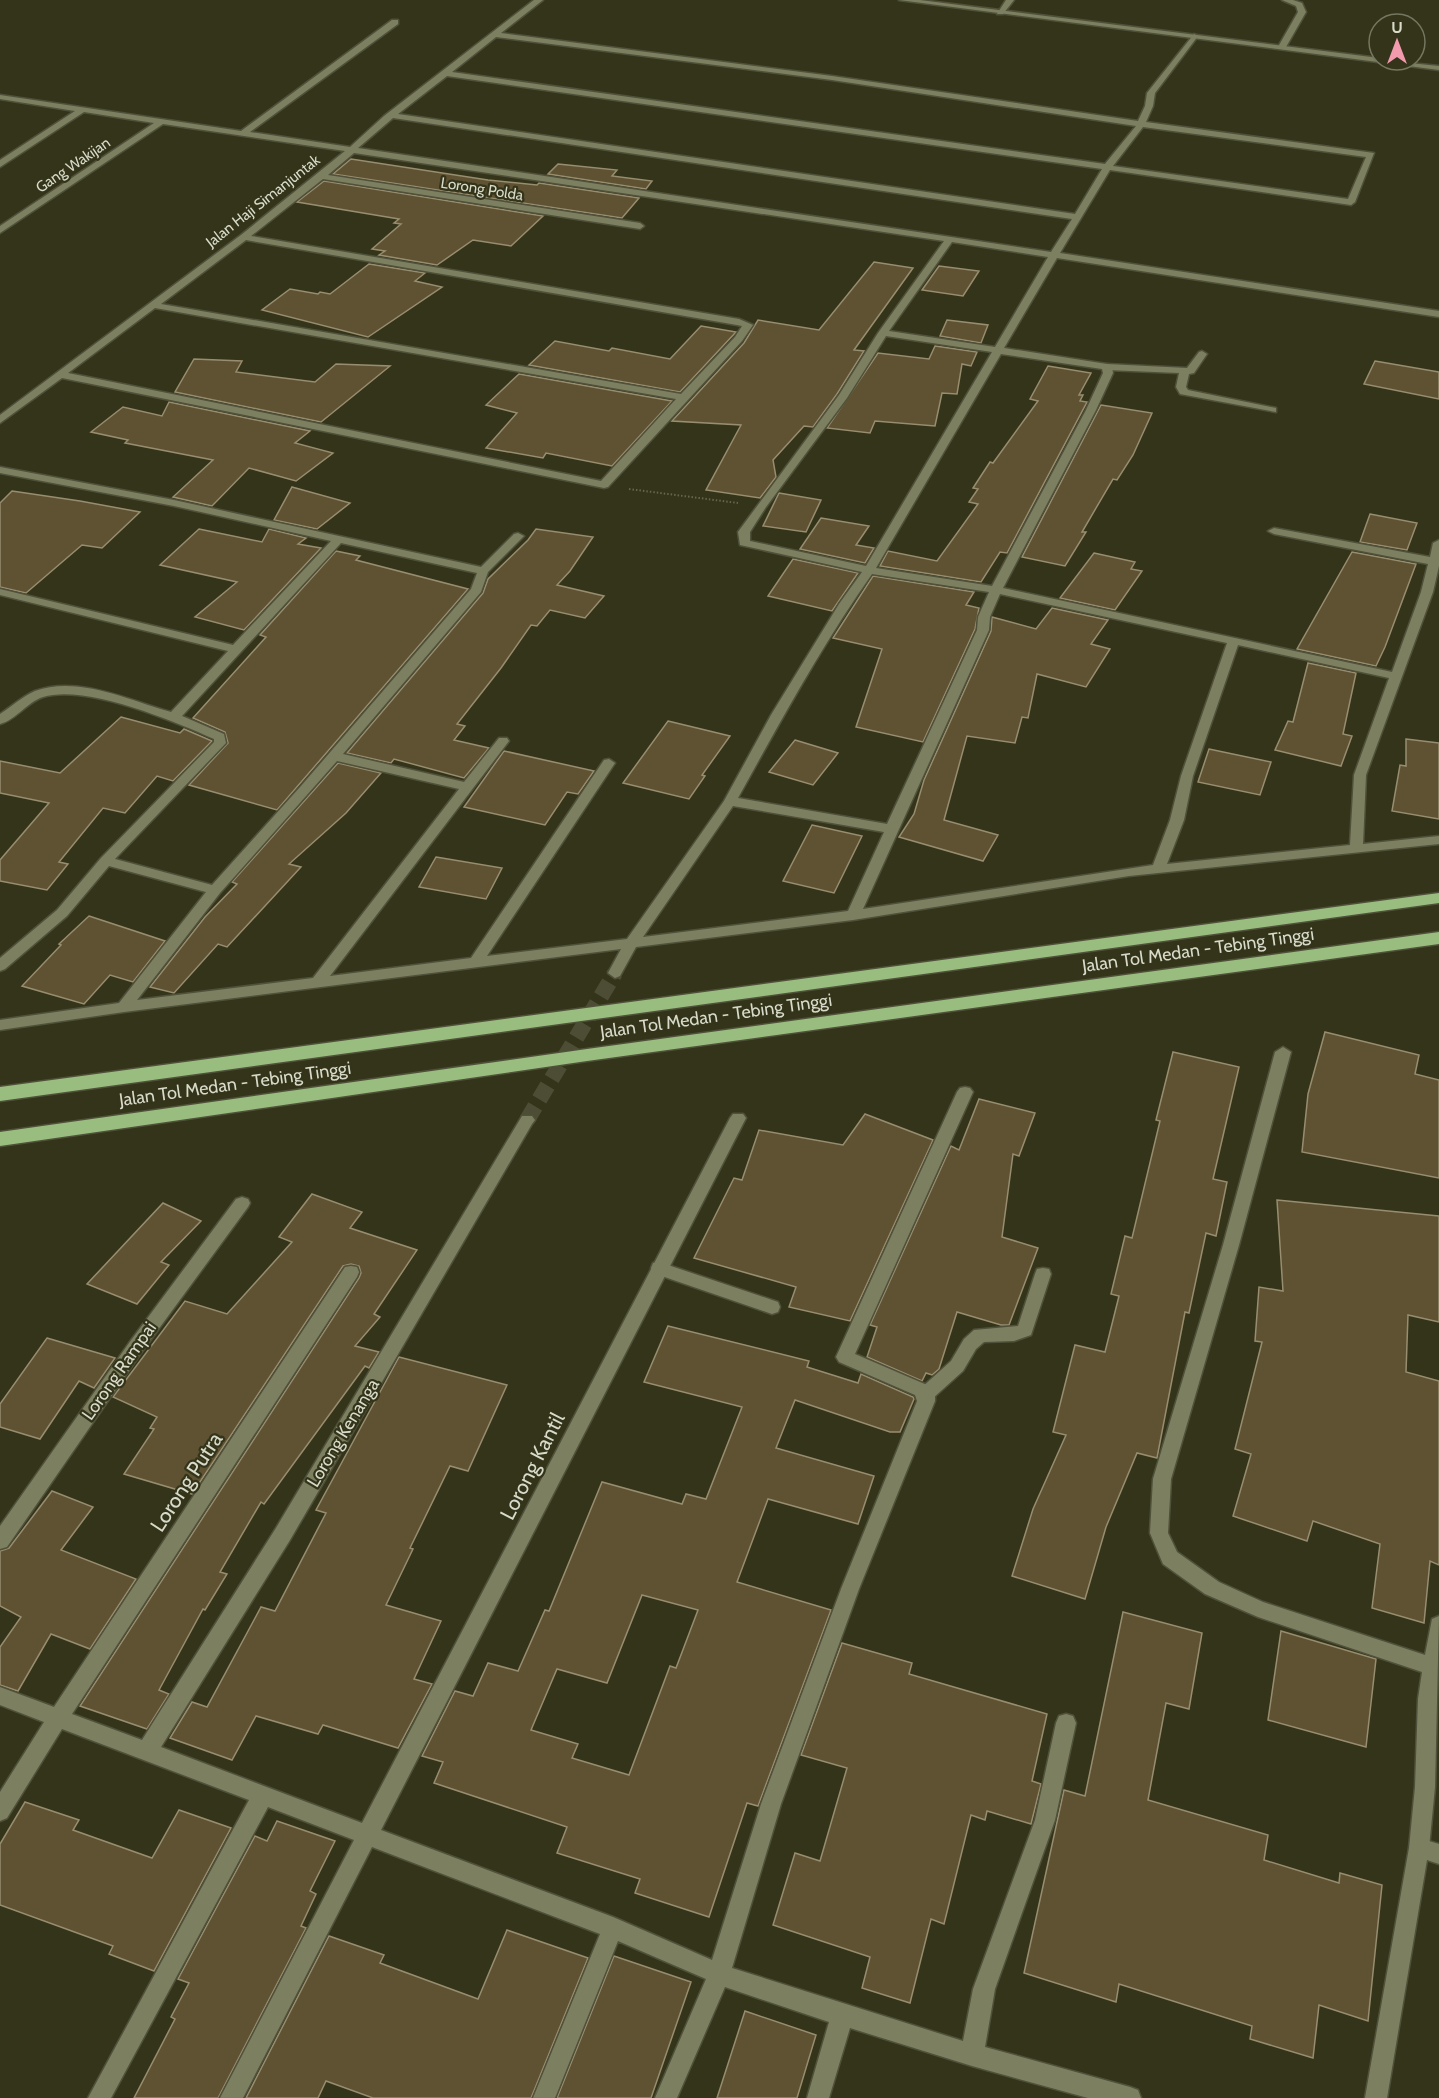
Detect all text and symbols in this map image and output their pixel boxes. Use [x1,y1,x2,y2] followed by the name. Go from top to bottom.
[1367,12,1427,72] north arrow
[1391,18,1403,37] text: U
[32,134,114,196] street label: Gang Wakijan
[202,151,324,252] street label: Jalan Haji Simanjuntak
[439,174,525,205] street label: Lorong Polda
[1080,923,1315,977] street label: Jalan Tol Medan - Tebing Tinggi
[598,989,833,1043] street label: Jalan Tol Medan - Tebing Tinggi
[117,1057,352,1111] street label: Jalan Tol Medan - Tebing Tinggi
[77,1318,161,1424] street label: Lorong Rampai
[302,1375,384,1491] street label: Lorong Kenanga
[494,1408,570,1524] street label: Lorong Kantil
[145,1428,227,1536] street label: Lorong Putra

